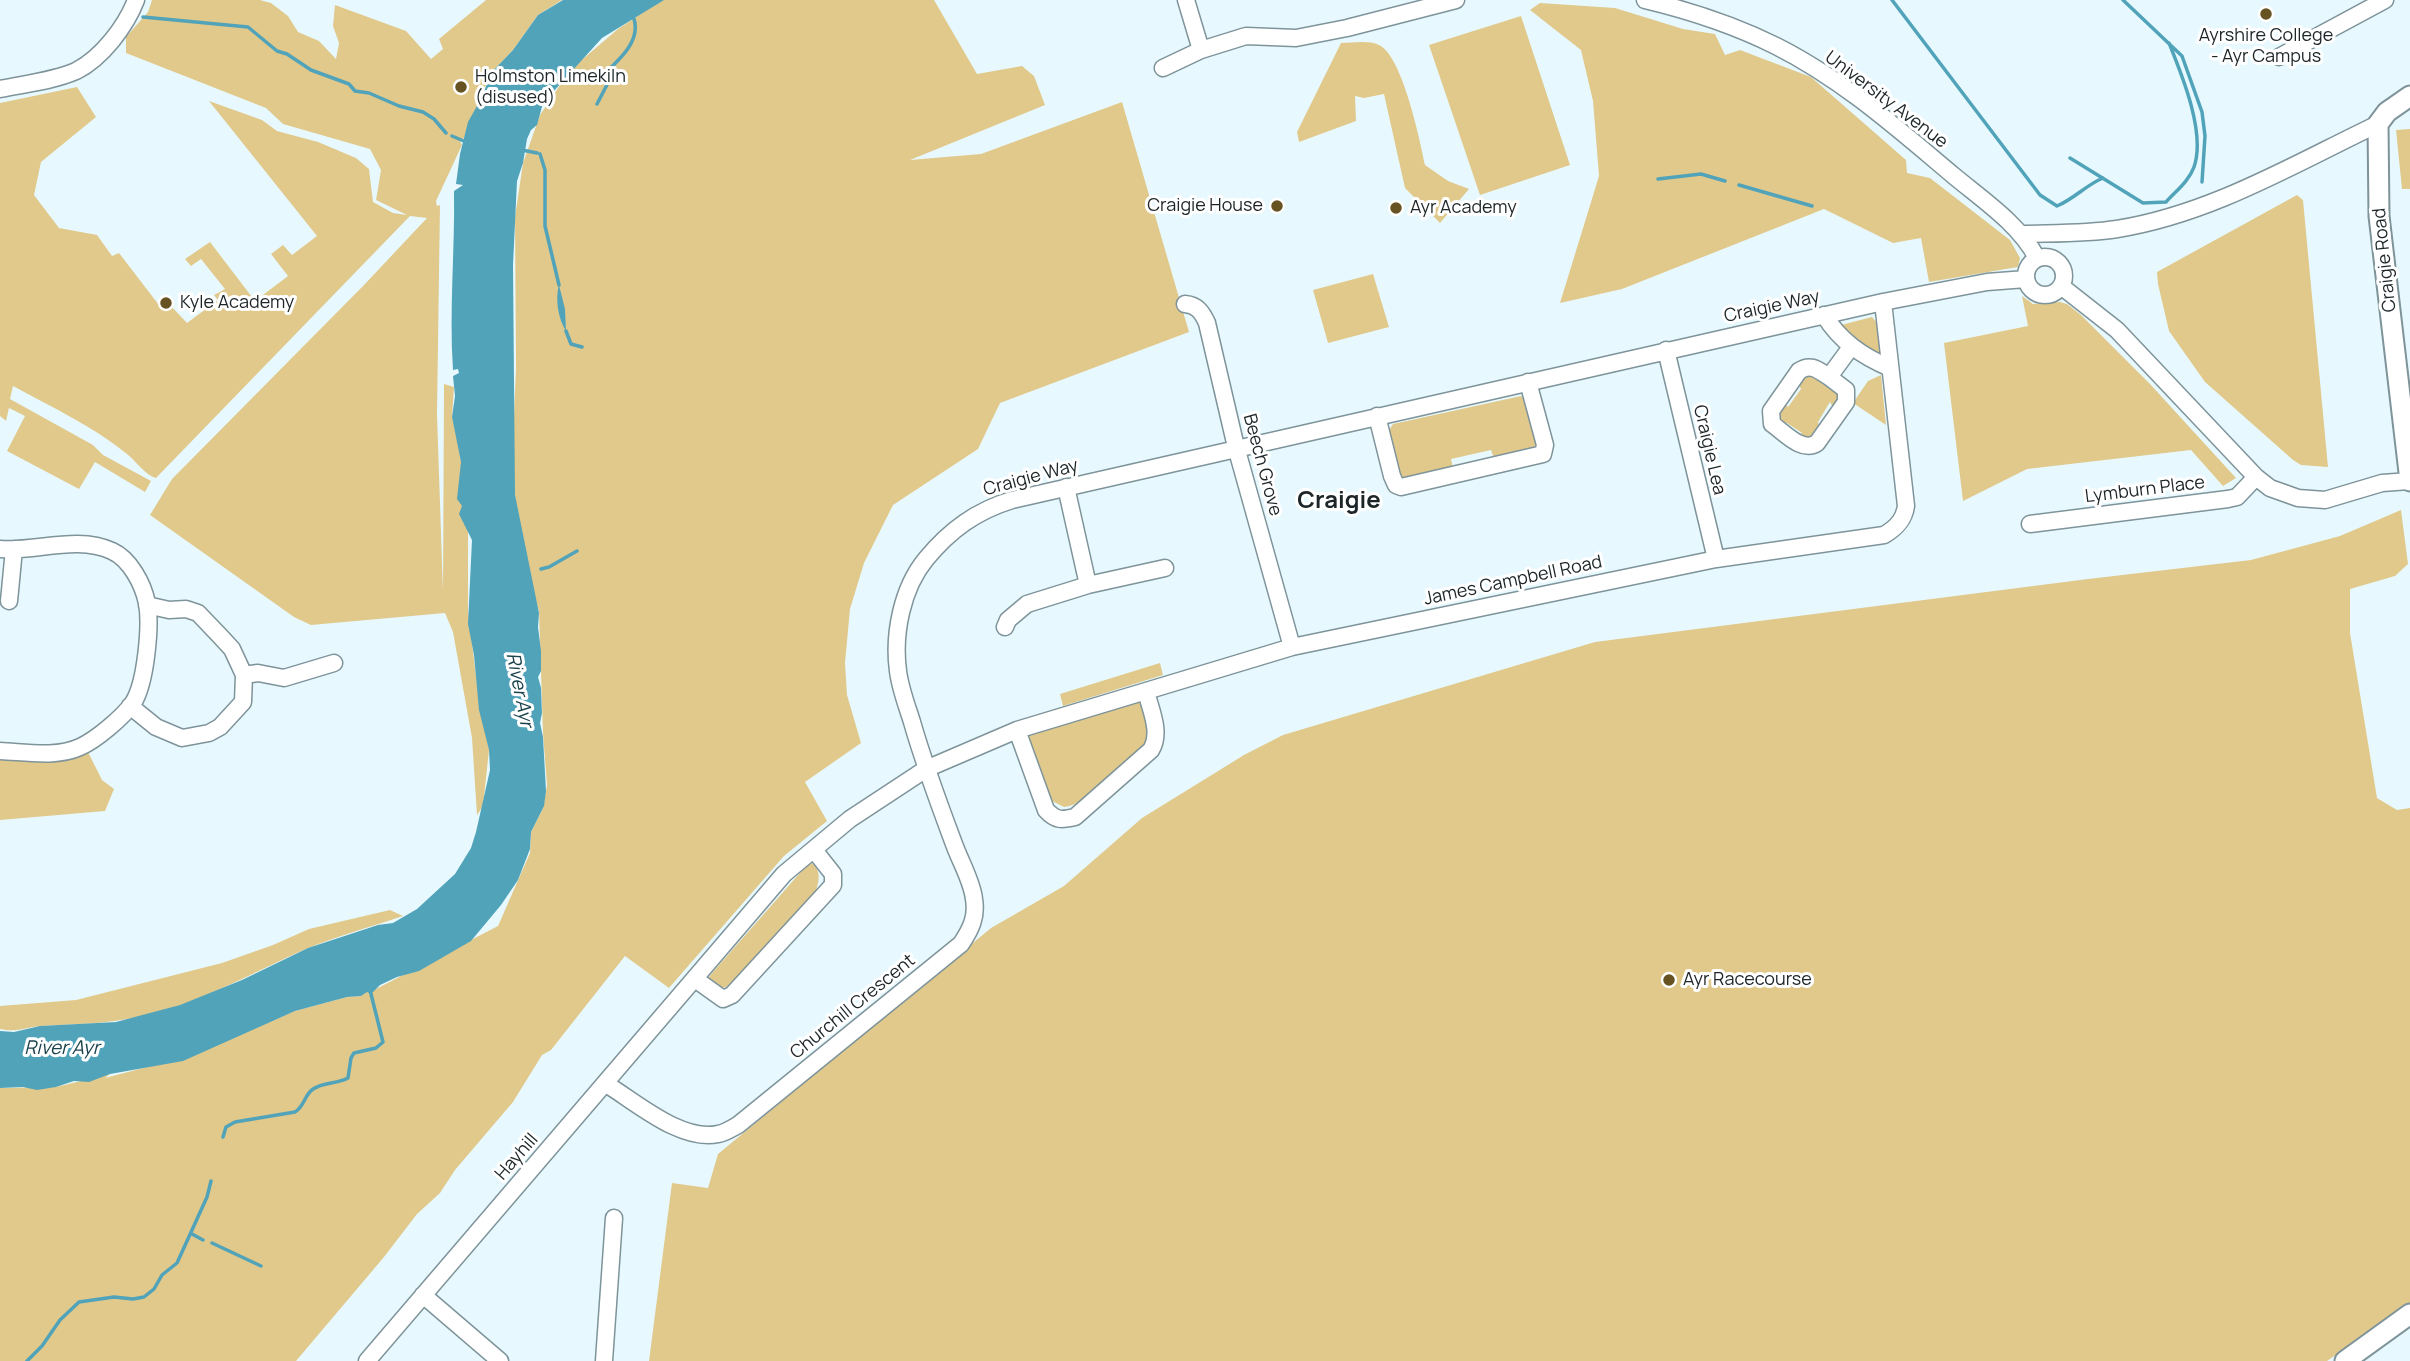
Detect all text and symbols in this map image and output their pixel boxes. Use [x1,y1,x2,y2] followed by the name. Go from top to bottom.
[2258,6,2274,22] marker: Ayrshire College - Ayr Campus
[2199,25,2333,68] place label: Ayrshire College - Ayr Campus
[1820,47,1952,153] street label: University Avenue
[475,66,626,108] place label: Holmston Limekiln (disused)
[453,79,469,95] marker: Holmston Limekiln (disused)
[1147,195,1263,217] place label: Craigie House
[1410,197,1517,219] place label: Ayr Academy
[1269,198,1285,214] marker: Craigie House
[1388,200,1404,216] marker: Ayr Academy
[2369,207,2401,313] street label: Craigie Road
[1722,286,1822,328] street label: Craigie Way
[180,292,294,314] place label: Kyle Academy
[158,295,174,311] marker: Kyle Academy
[1688,403,1730,497] street label: Craigie Lea
[1238,412,1286,518] street label: Beech Grove
[981,455,1081,501] street label: Craigie Way
[2084,472,2206,508] street label: Lymburn Place
[1297,487,1381,515] district label: Craigie
[1422,552,1604,610] street label: James Campbell Road
[501,651,537,729] water label: River Ayr
[786,950,920,1064] street label: Churchill Crescent
[1683,969,1812,991] place label: Ayr Racecourse
[1661,972,1677,988] marker: Ayr Racecourse
[24,1038,100,1060] water label: River Ayr
[491,1129,543,1185] street label: Hayhill

